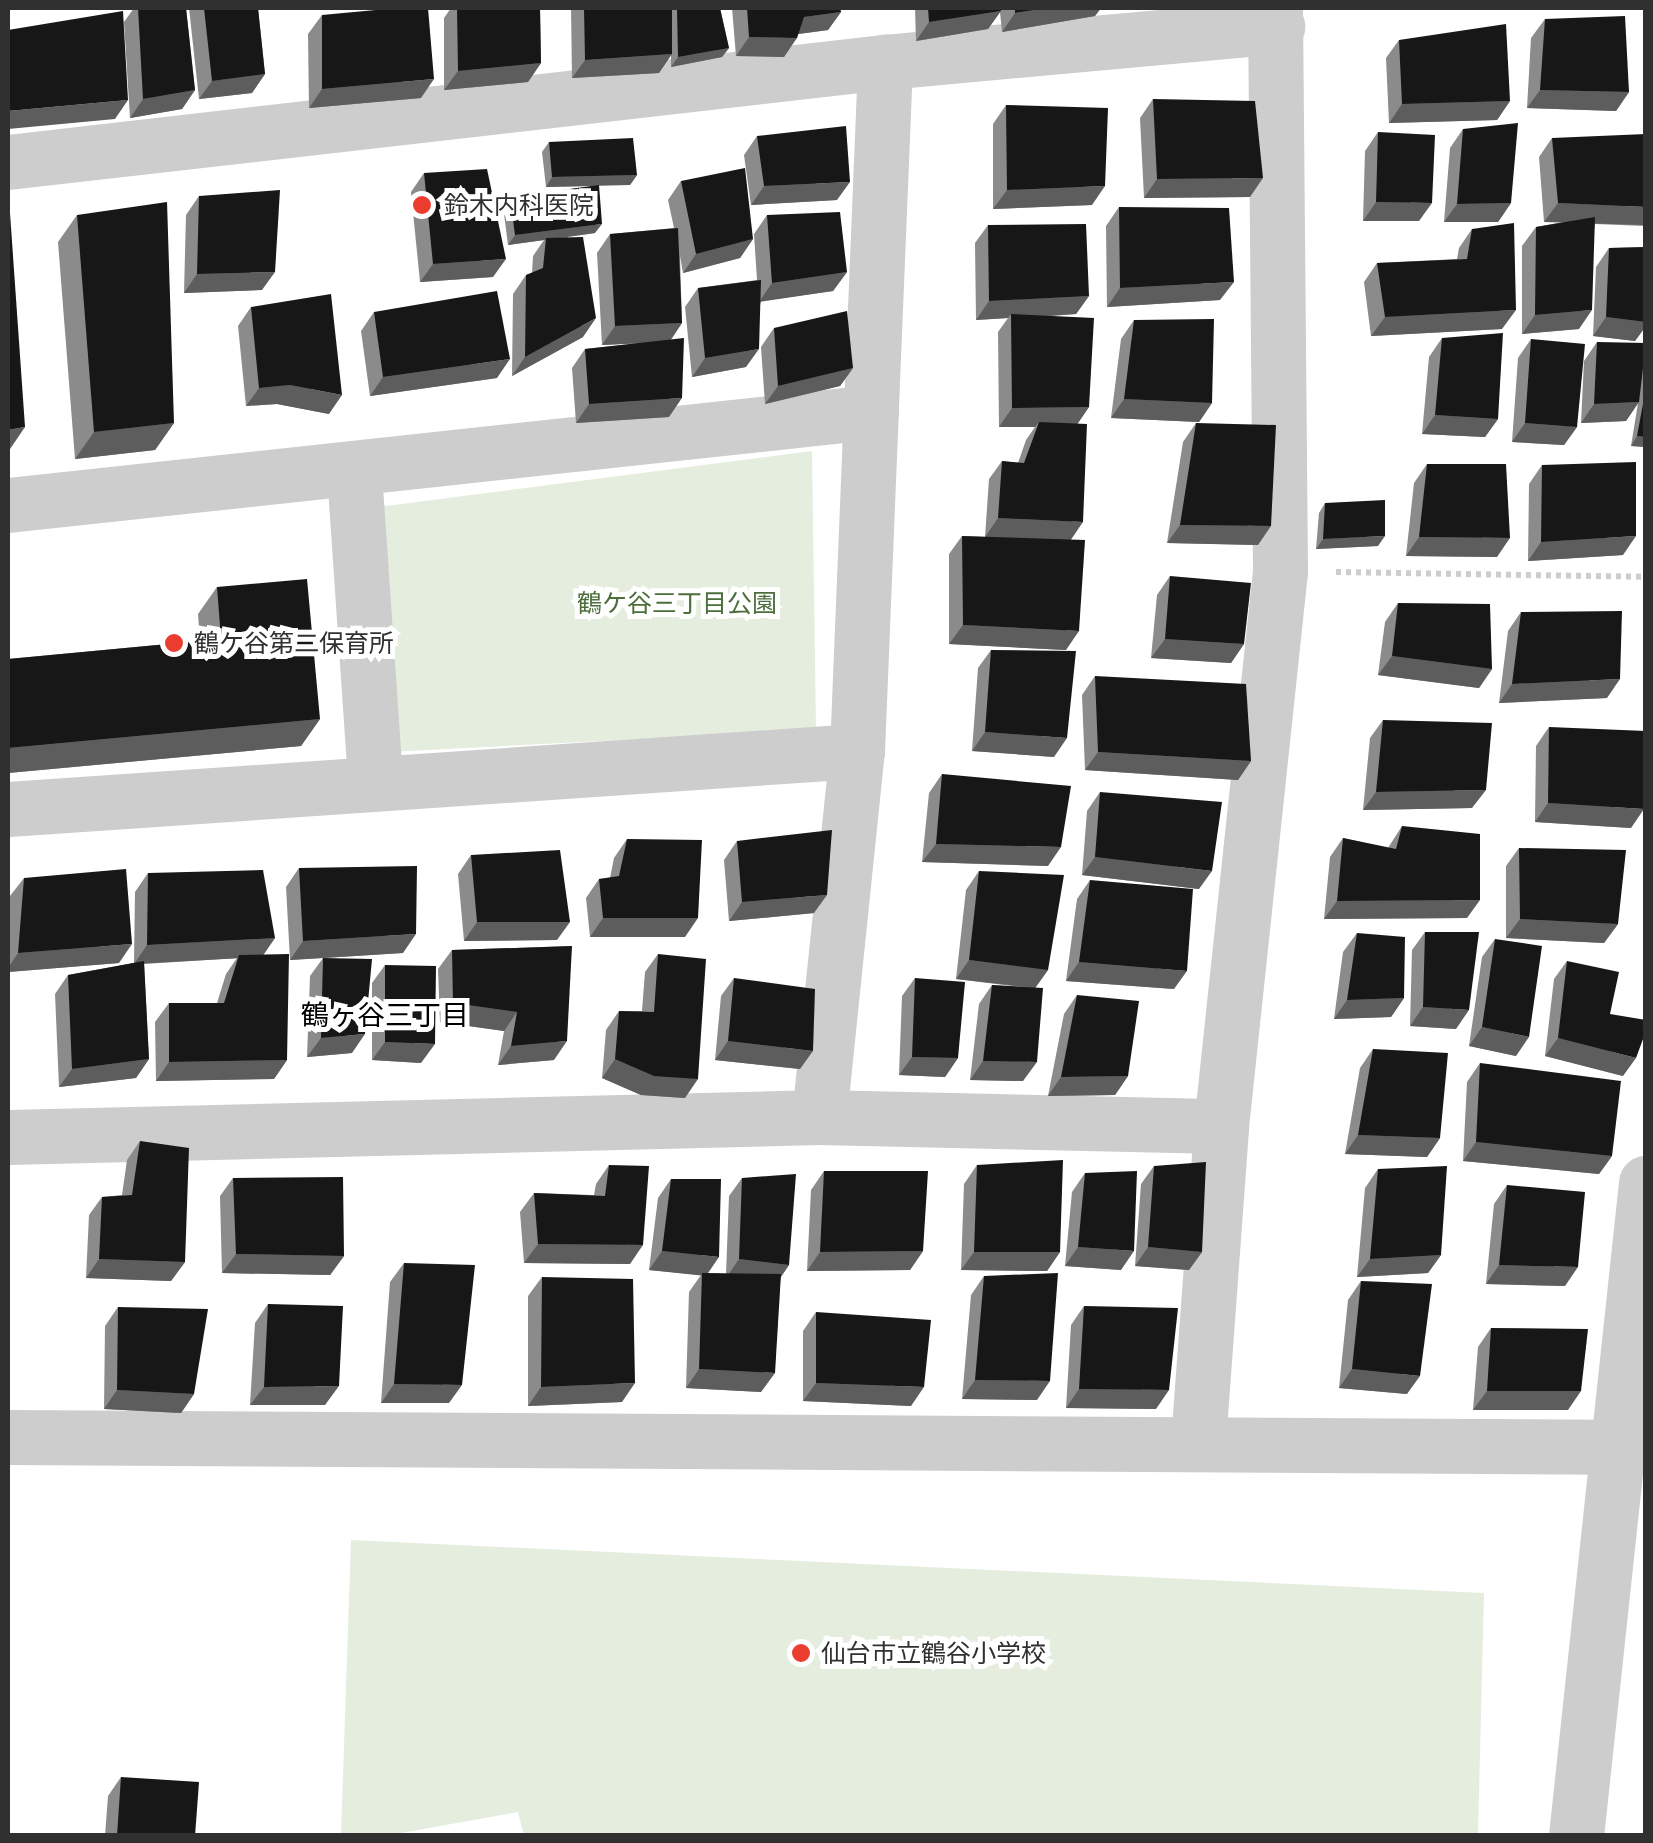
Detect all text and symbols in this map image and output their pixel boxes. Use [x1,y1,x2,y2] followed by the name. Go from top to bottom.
[444,190,594,220] place label: 鈴木内科医院
[409,192,435,218] marker: 鈴木内科医院
[577,588,777,618] park label: 鶴ケ谷三丁目公園
[194,628,394,658] place label: 鶴ケ谷第二保育所
[163,632,185,654] marker: 鶴ケ谷第二保育所
[301,998,469,1032] district label: 鶴ヶ谷三丁目
[821,1638,1046,1668] place label: 仙台市立鶴谷小学校
[790,1642,812,1664] marker: 仙台市立鶴谷小学校

